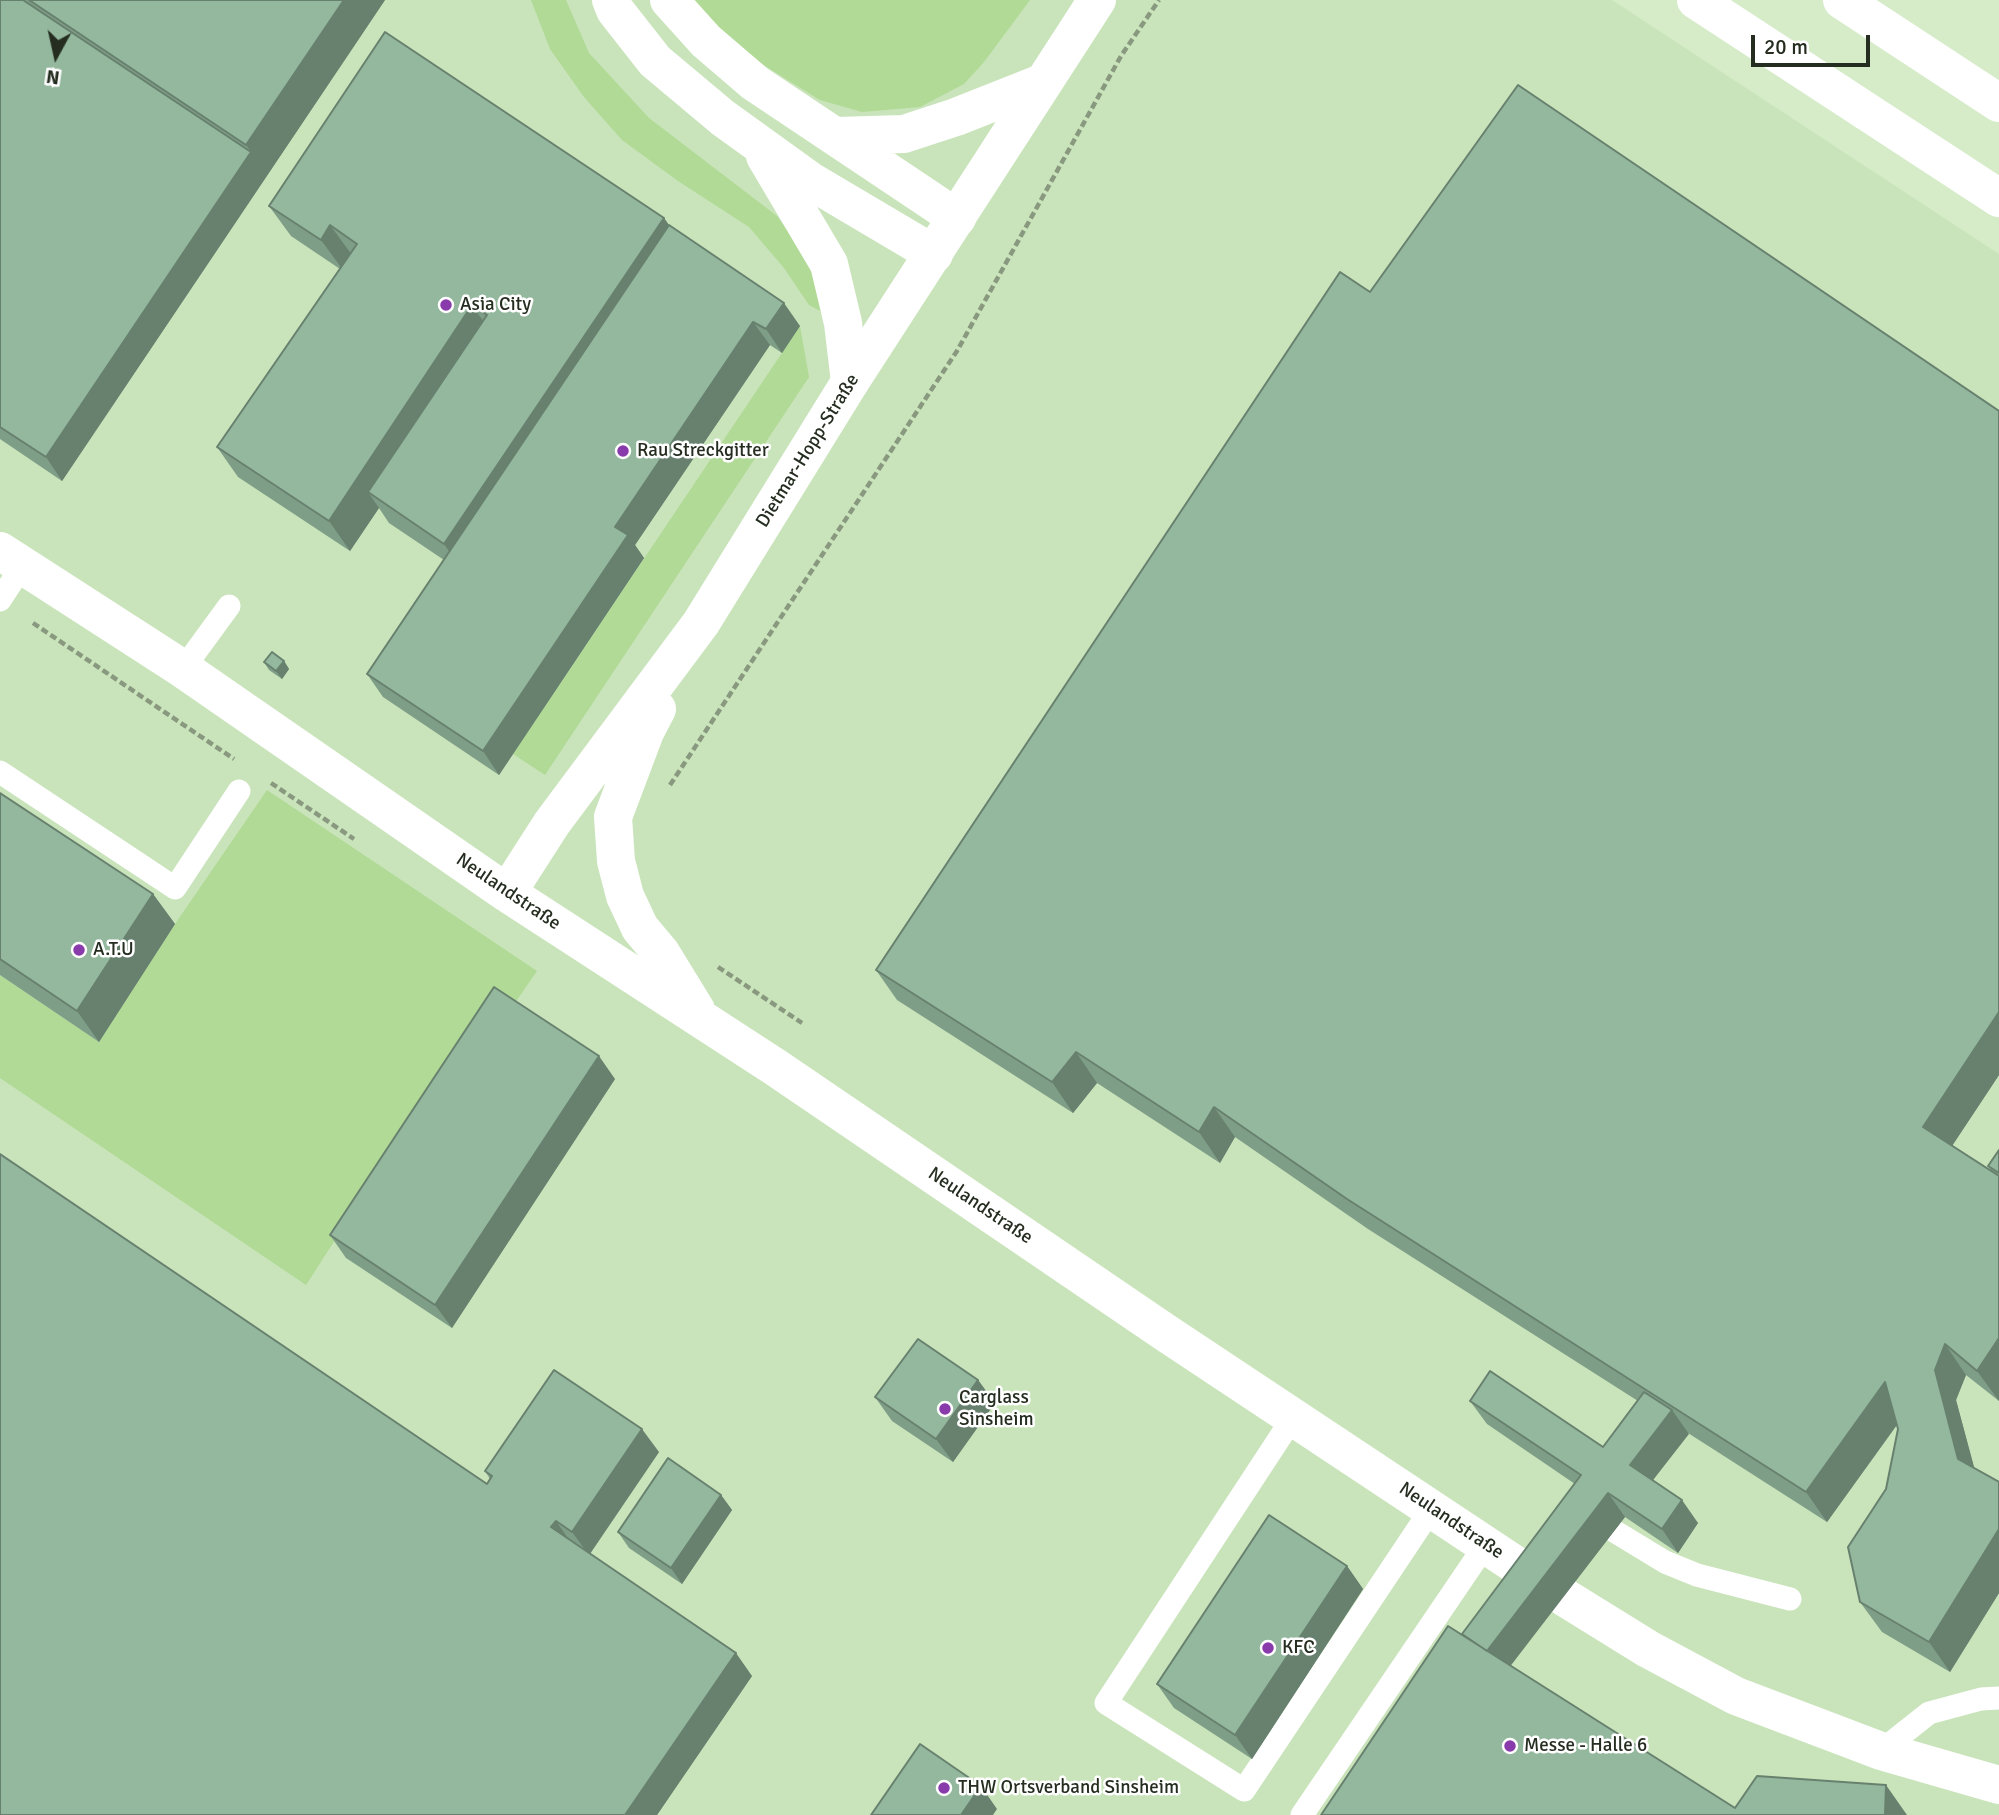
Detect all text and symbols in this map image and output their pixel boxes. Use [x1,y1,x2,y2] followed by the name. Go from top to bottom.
[21,21,91,91] north arrow
[1754,21,1873,65] scale bar
[1764,34,1808,60] text: 20 m
[45,64,61,90] text: N
[460,294,531,316] place label: Asia City
[438,297,454,313] marker: Asia City
[752,370,864,532] street label: Dietmar-Hopp-Straße
[637,440,769,462] place label: Rau Streckgitter
[615,443,631,459] marker: Rau Streckgitter
[451,849,565,935] street label: Neulandstraße
[93,939,134,961] place label: A.T.U
[71,942,87,958] marker: A.T.U
[923,1163,1037,1249] street label: Neulandstraße
[959,1387,1034,1431] place label: Carglass Sinsheim
[937,1401,953,1417] marker: Carglass Sinsheim
[1394,1478,1508,1564] street label: Neulandstraße
[1282,1637,1315,1659] place label: KFC
[1260,1640,1276,1656] marker: KFC
[1524,1735,1647,1757] place label: Messe - Halle 6
[1502,1738,1518,1754] marker: Messe - Halle 6
[958,1777,1179,1799] place label: THW Ortsverband Sinsheim
[936,1780,952,1796] marker: THW Ortsverband Sinsheim

